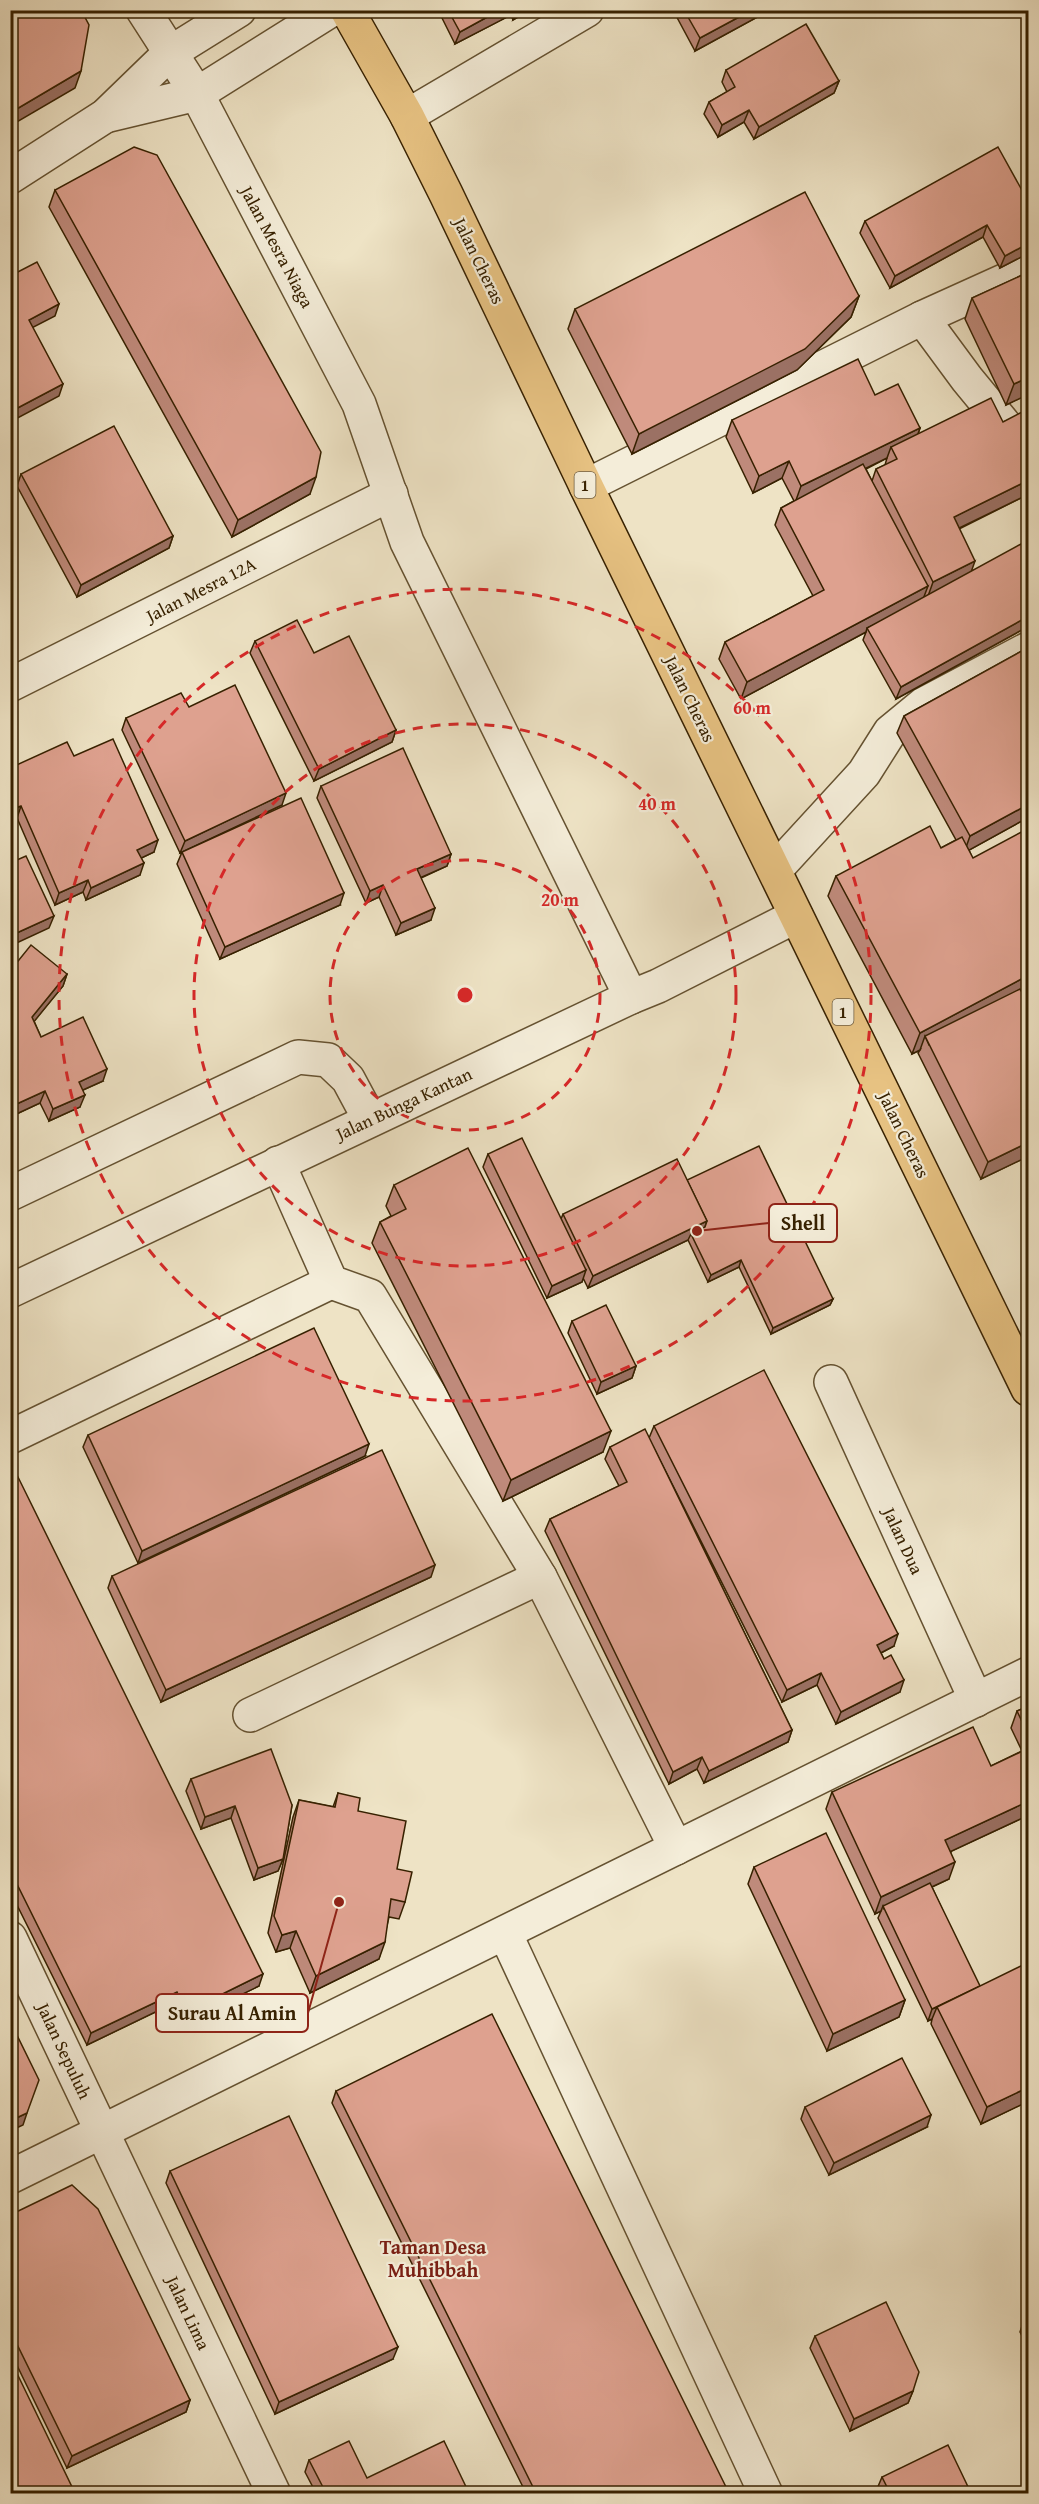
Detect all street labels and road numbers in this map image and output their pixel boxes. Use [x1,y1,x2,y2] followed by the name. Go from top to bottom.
[233,179,321,313] street label: Jalan Mesra Niaga
[446,211,512,309] street label: Jalan Cheras
[574,472,596,498] road number: 1
[139,550,260,630] street label: Jalan Mesra 12A
[657,649,723,747] street label: Jalan Cheras
[832,999,854,1025] road number: 1
[329,1060,476,1148] street label: Jalan Bunga Kantan
[871,1085,937,1183] street label: Jalan Cheras
[875,1501,931,1579] street label: Jalan Dua
[30,1996,99,2103] street label: Jalan Sepuluh
[159,2270,218,2355] street label: Jalan Lima

